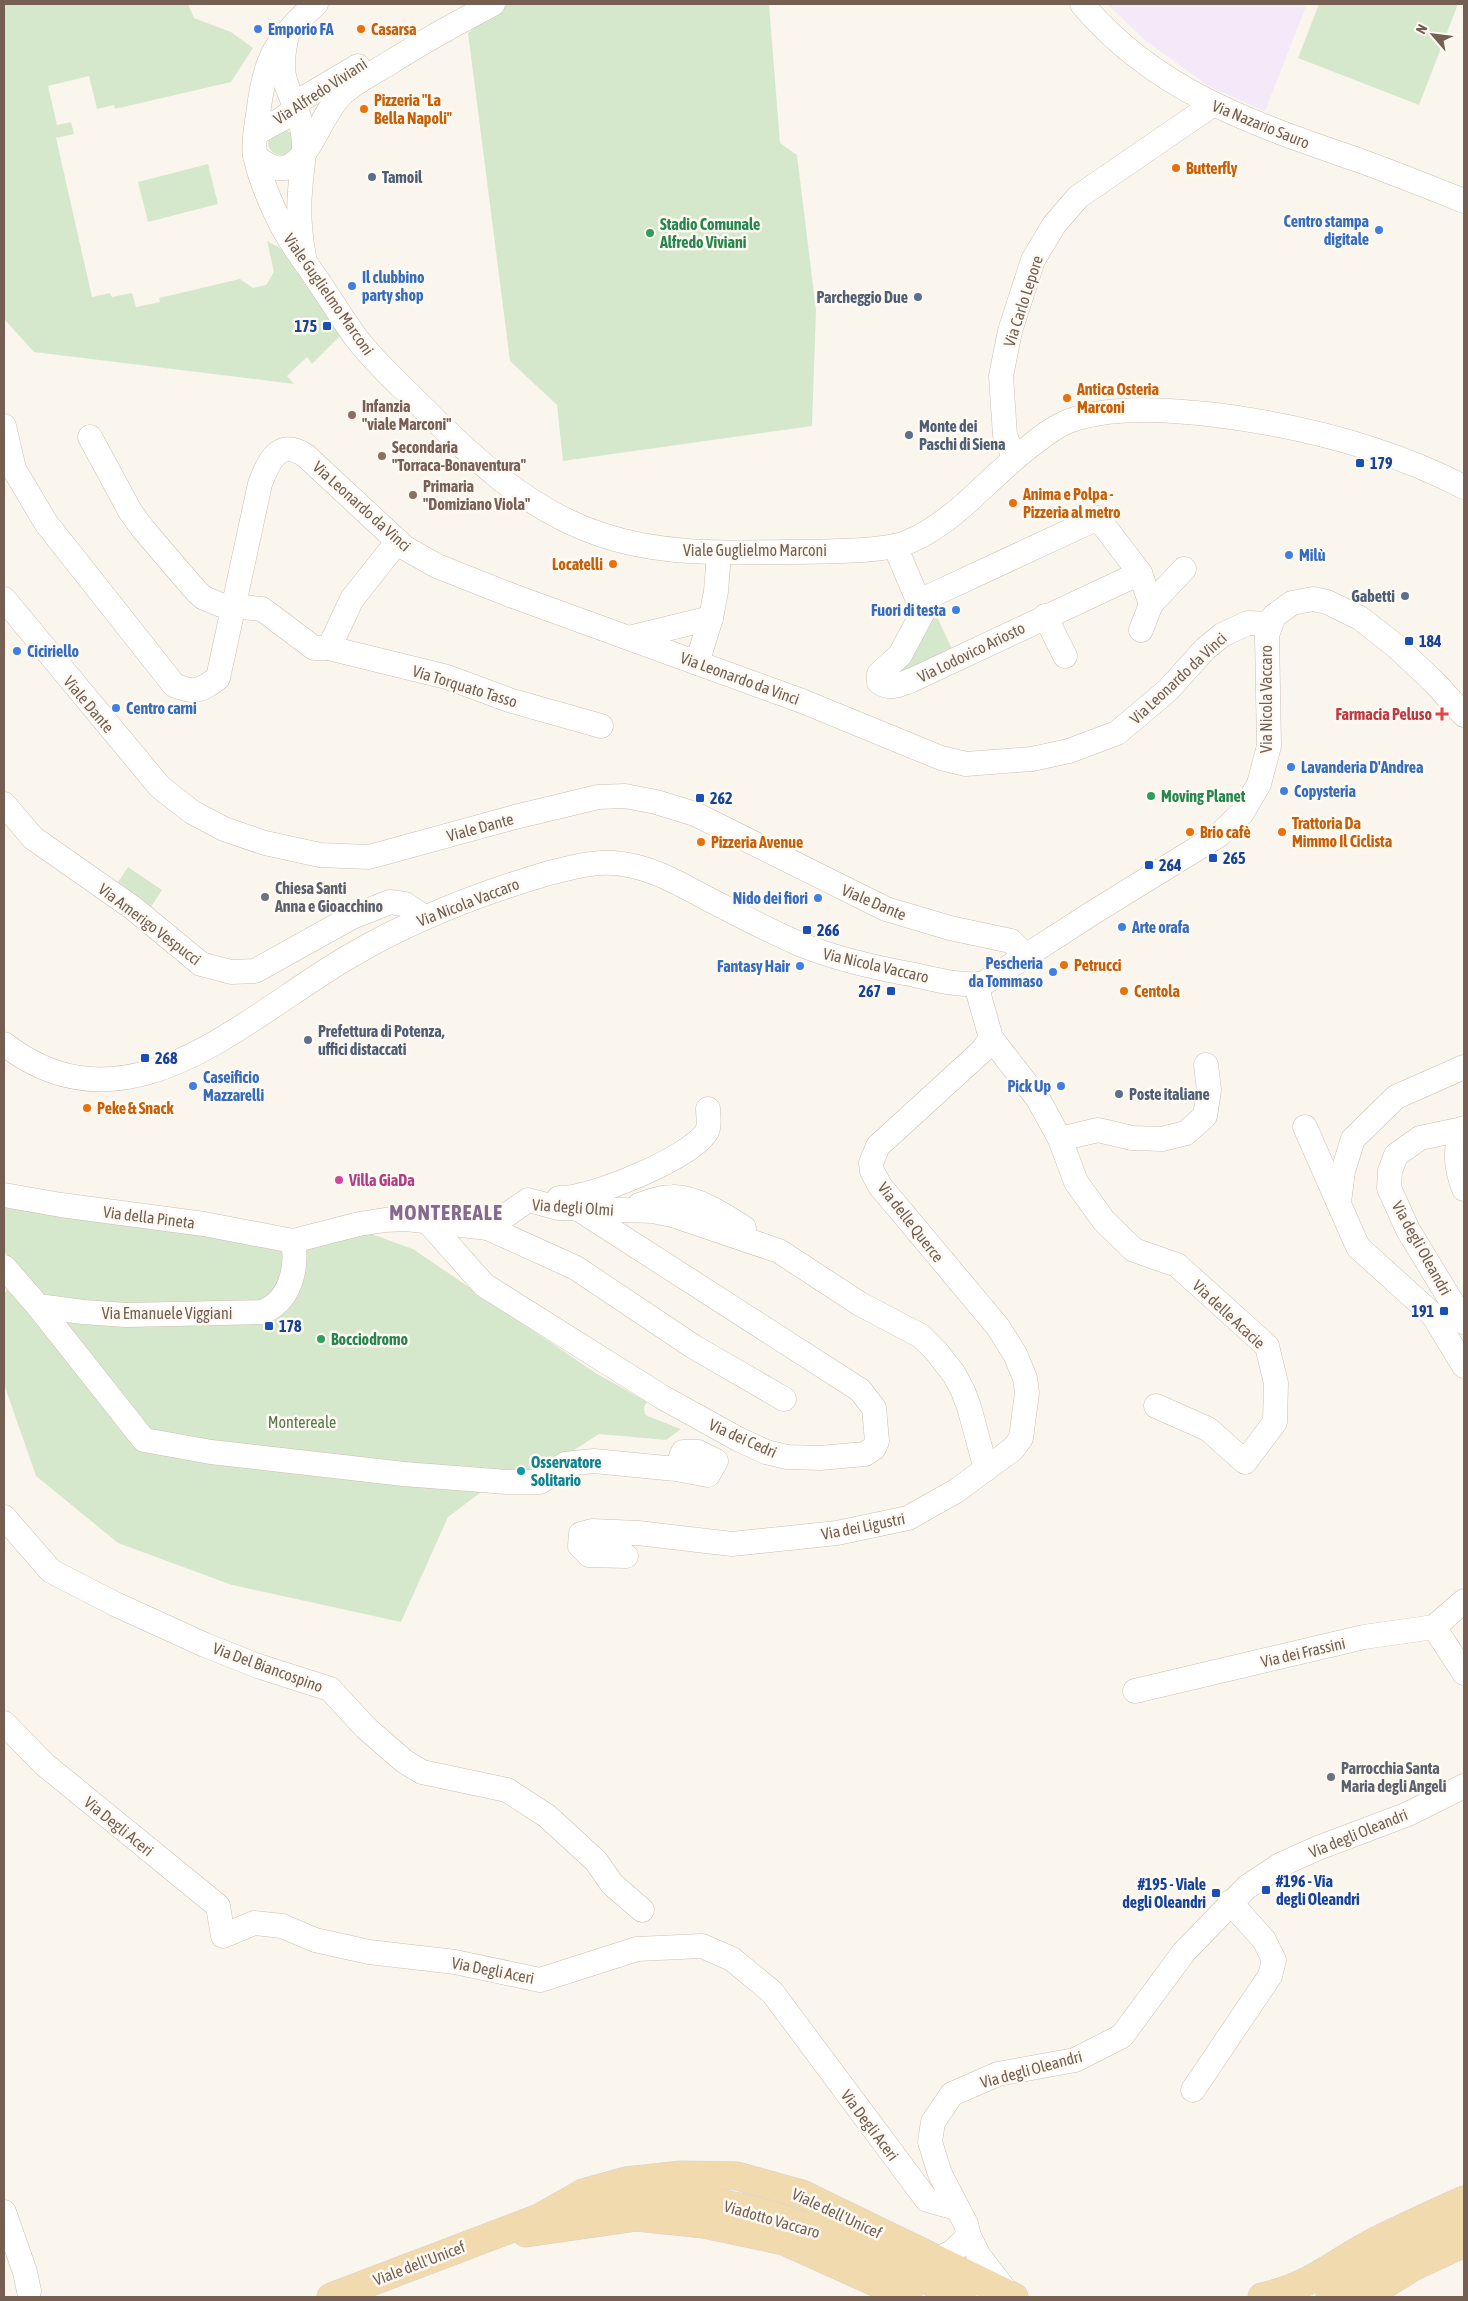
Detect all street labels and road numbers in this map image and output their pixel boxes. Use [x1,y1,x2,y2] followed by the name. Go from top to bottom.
[270,54,370,128] street label: Via Alfredo Viviani
[1210,96,1312,152] street label: Via Nazario Sauro
[280,230,378,359] street label: Viale Guglielmo Marconi
[1000,253,1047,349] street label: Via Carlo Lepore
[309,457,415,555] street label: Via Leonardo da Vinci
[683,541,827,560] street label: Viale Guglielmo Marconi
[914,618,1028,686] street label: Via Lodovico Ariosto
[1126,629,1230,727] street label: Via Leonardo da Vinci
[1257,645,1275,753] street label: Via Nicola Vaccaro
[678,648,802,708] street label: Via Leonardo da Vinci
[410,662,520,711] street label: Via Torquato Tasso
[60,672,118,736] street label: Viale Dante
[445,809,515,845] street label: Viale Dante
[414,874,522,930] street label: Via Nicola Vaccaro
[95,880,205,969] street label: Via Amerigo Vespucci
[839,880,909,924] street label: Viale Dante
[821,944,931,986] street label: Via Nicola Vaccaro
[874,1179,948,1265] street label: Via delle Querce
[532,1195,614,1220] street label: Via degli Olmi
[1388,1198,1455,1299] street label: Via degli Oleandri
[102,1202,196,1232] street label: Via della Pineta
[1189,1276,1269,1352] street label: Via delle Acacie
[102,1304,232,1323] street label: Via Emanuele Viggiani
[706,1415,780,1461] street label: Via dei Cedri
[820,1509,907,1544] street label: Via dei Ligustri
[1259,1634,1347,1670] street label: Via dei Frassini
[210,1639,326,1696] street label: Via Del Biancospino
[80,1793,157,1860] street label: Via Degli Aceri
[1306,1805,1410,1862] street label: Via degli Oleandri
[450,1953,536,1988] street label: Via Degli Aceri
[978,2047,1084,2092] street label: Via degli Oleandri
[837,2086,902,2164] street label: Via Degli Aceri
[789,2184,885,2242] street label: Viale dell'Unicef
[722,2197,822,2241] street label: Viadotto Vaccaro
[371,2237,468,2289] street label: Viale dell'Unicef

